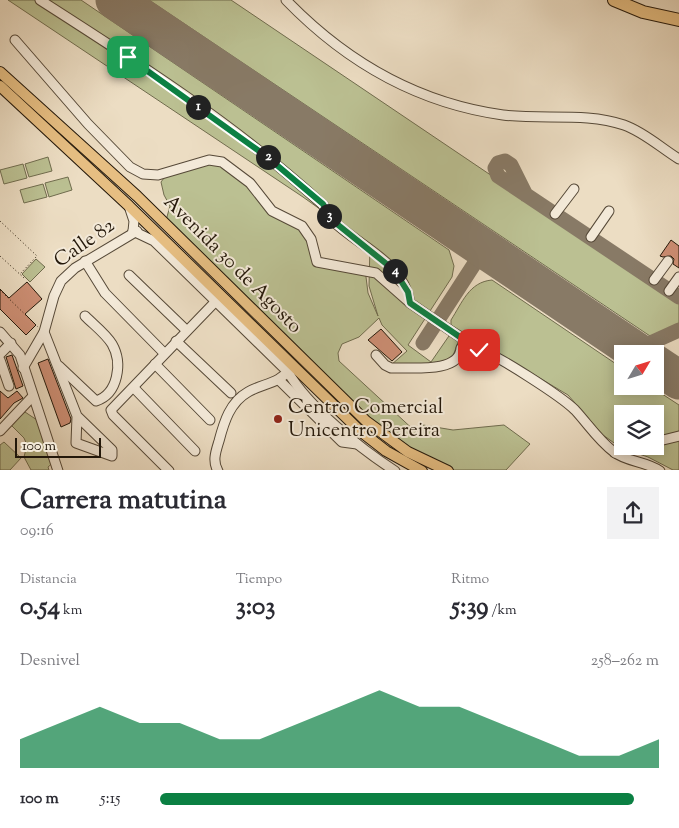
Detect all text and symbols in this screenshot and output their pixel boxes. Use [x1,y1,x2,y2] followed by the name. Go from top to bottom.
[107,36,149,78] pin
[114,43,142,71] icon: arrive
[186,94,210,120] pin: 1
[196,97,201,117] text: 1
[256,144,280,170] pin: 2
[265,147,272,167] text: 2
[156,189,308,341] street label: Avenida 30 de Agosto
[316,204,342,228] pin: 3
[327,206,332,226] text: 3
[49,212,121,276] street label: Calle 82
[382,258,408,284] pin: 4
[392,261,399,281] text: 4
[458,329,500,371] pin
[465,336,493,364] icon: check
[614,345,664,395] north arrow
[614,345,664,455] map controls
[288,394,444,446] place label: Centro Comercial Unicentro Pereira
[614,405,664,455] button: layers
[272,413,284,425] marker: Centro Comercial Unicentro Pereira
[15,436,101,459] scale bar
[22,437,56,457] text: 100 m
[20,481,227,521] text: Carrera matutina
[607,487,659,539] button: share
[20,520,54,543] text: 09:16
[20,570,77,590] text: Distancia
[236,570,282,590] text: Tiempo
[451,570,489,590] text: Ritmo
[20,590,60,626] text: 0.54
[236,590,275,626] text: 3:03
[451,590,488,626] text: 5:39
[60,601,82,621] text: km
[488,601,517,621] text: /km
[20,650,80,673] text: Desnivel
[591,650,659,673] text: 258–262 m
[20,788,59,811] text: 100 m
[100,788,121,811] text: 5:15

